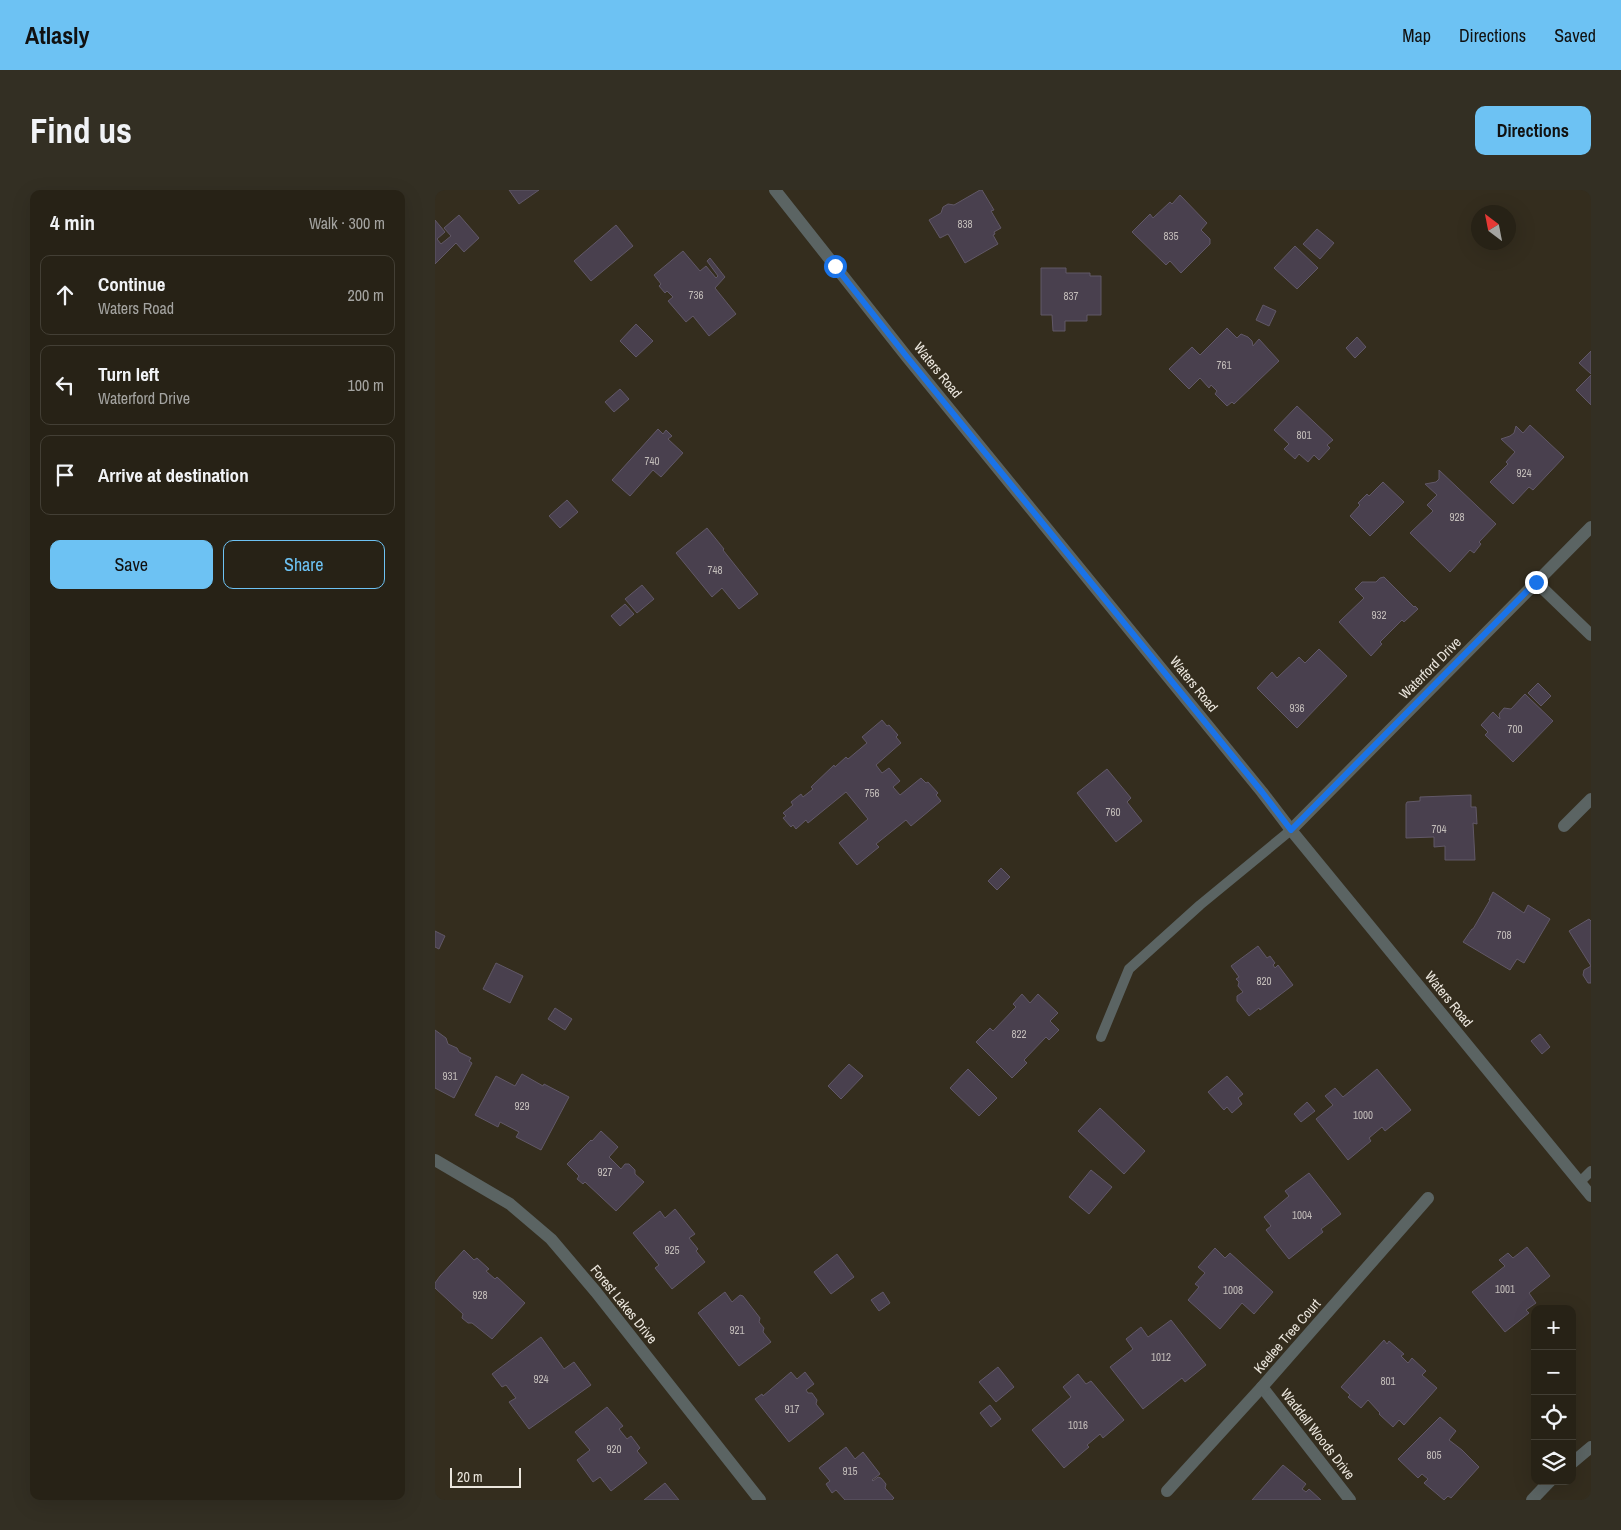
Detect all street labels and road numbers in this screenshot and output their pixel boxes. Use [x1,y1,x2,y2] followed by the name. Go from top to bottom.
[910,338,966,402] street label: Waters Road
[1395,633,1465,703] street label: Waterford Drive
[1166,652,1222,716] street label: Waters Road
[1421,967,1477,1031] street label: Waters Road
[587,1261,661,1347] street label: Forest Lakes Drive
[1250,1295,1324,1377] street label: Keelee Tree Court
[1277,1385,1359,1483] street label: Waddell Woods Drive

